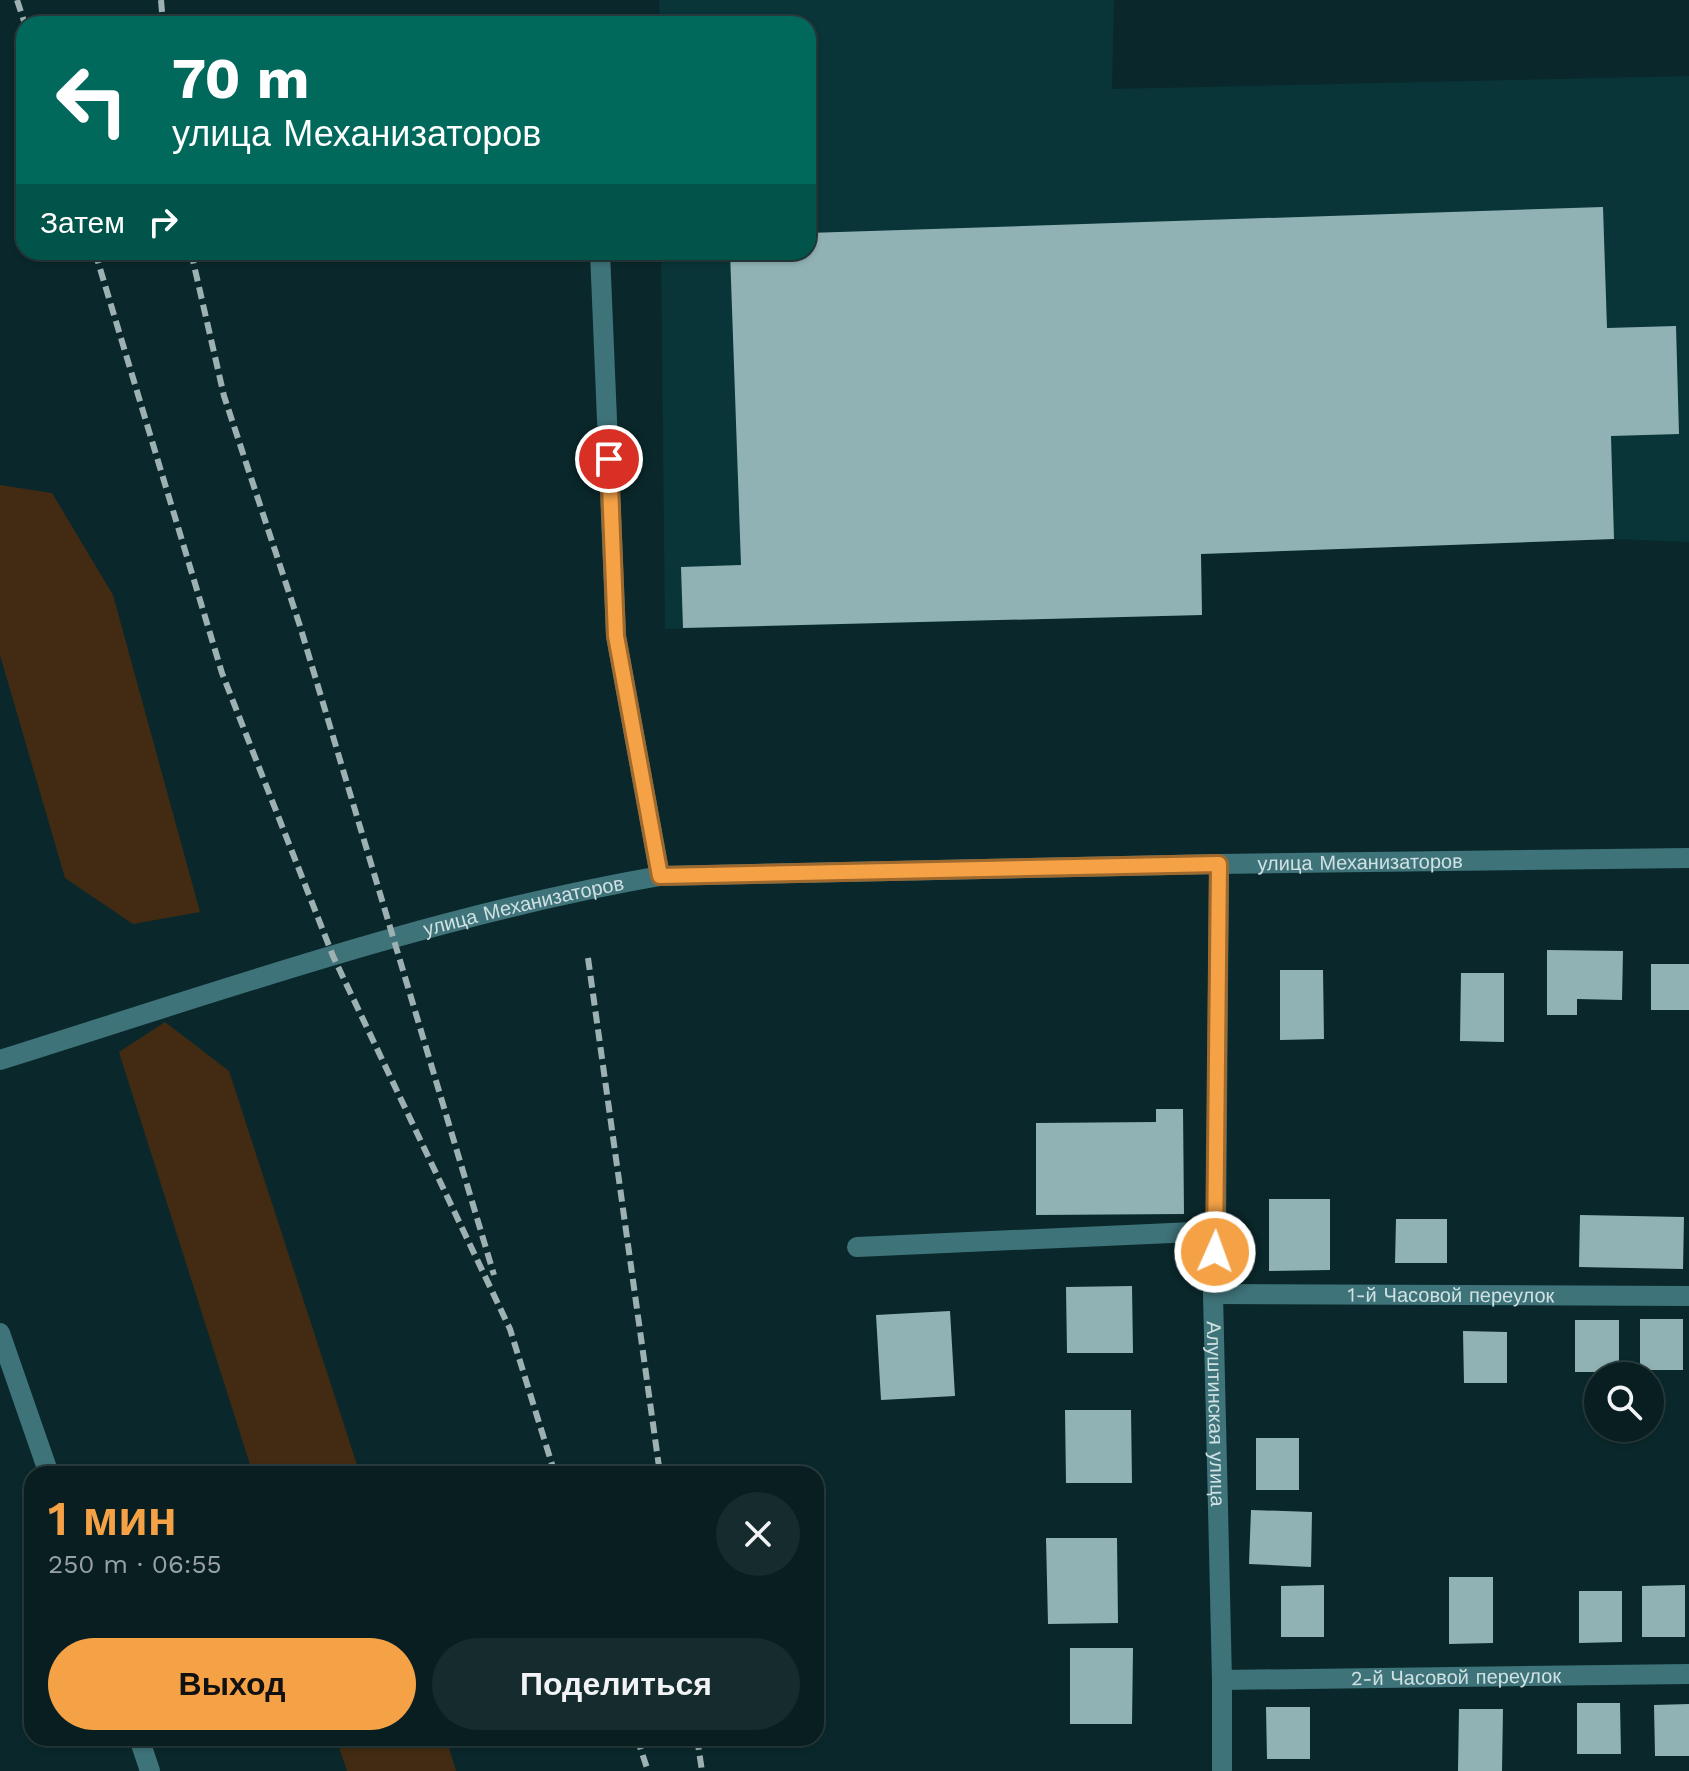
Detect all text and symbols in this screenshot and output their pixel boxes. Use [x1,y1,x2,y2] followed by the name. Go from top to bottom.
[172,46,309,112] text: 70 m
[40,48,144,152] icon: left
[172,113,541,155] text: улица Механизаторов
[141,200,185,244] icon: right
[40,205,125,240] text: Затем
[575,425,643,493] pin
[587,437,631,481] icon: arrive
[1257,849,1463,876] street label: улица Механизаторов
[421,871,626,941] street label: улица Механизаторов
[1173,1210,1257,1294] position arrow
[1348,1283,1555,1307] street label: 1-й Часовой переулок
[1202,1321,1230,1508] street label: Алуштинская улица
[1584,1362,1664,1442] map controls
[1584,1362,1664,1442] button: search
[48,1490,177,1547] text: 1 мин
[716,1492,800,1576] button: close
[48,1549,222,1579] text: 250 m · 06:55
[48,1638,416,1730] button: Выход
[432,1638,800,1730] button: Поделиться
[1351,1664,1561,1690] street label: 2-й Часовой переулок

